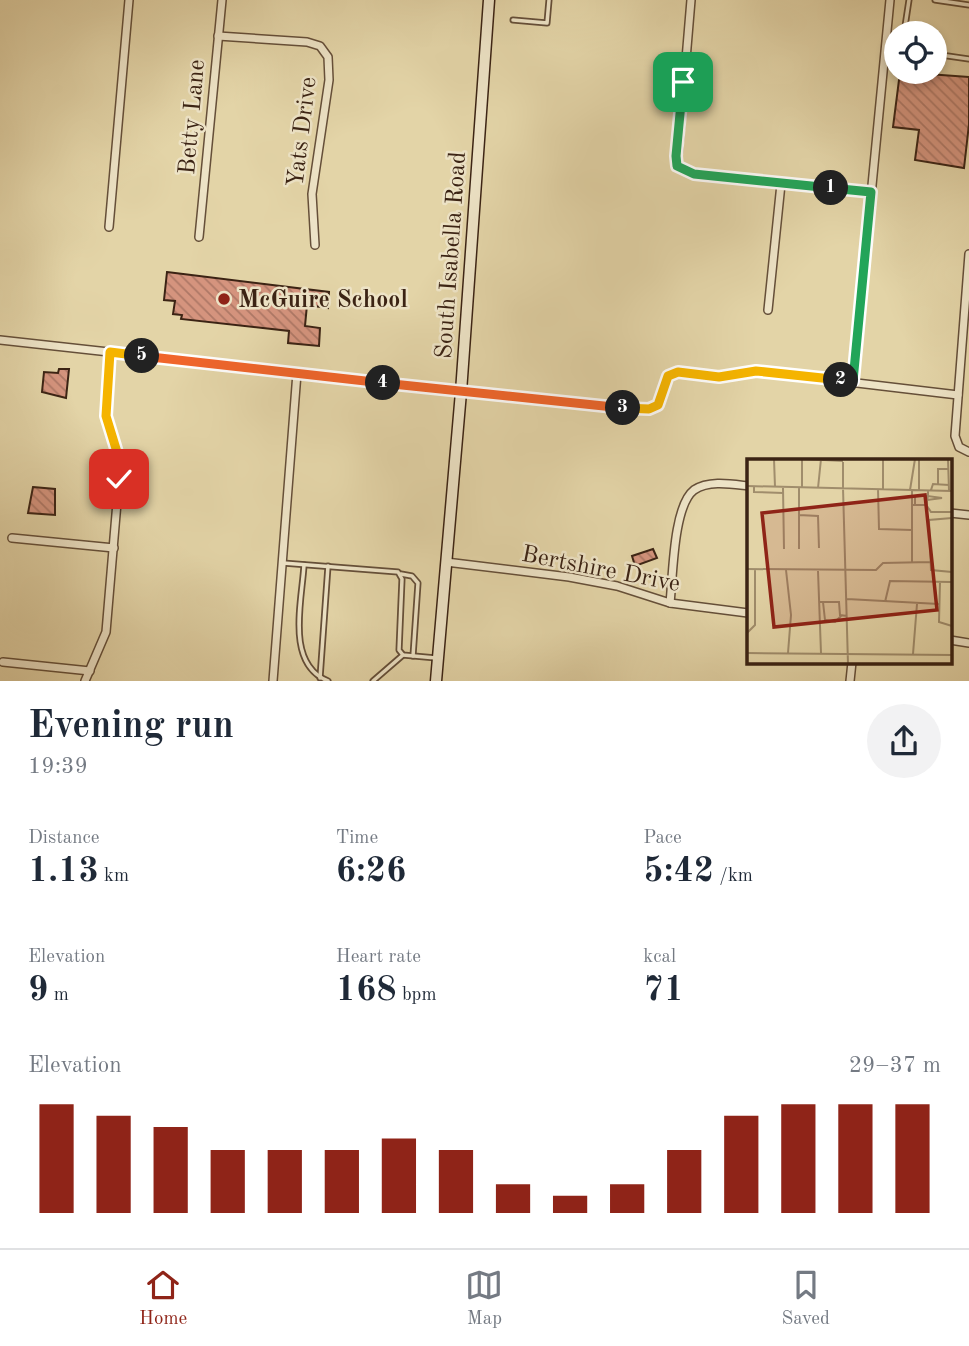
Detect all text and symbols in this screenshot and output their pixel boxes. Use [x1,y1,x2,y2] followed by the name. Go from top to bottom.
[884,21,947,84] map controls
[884,21,947,84] button: locate
[653,52,713,112] pin
[176,58,210,176] street label: Betty Lane
[664,63,702,101] icon: arrive
[284,76,322,189] street label: Yats Drive
[433,151,471,360] street label: South Isabella Road
[814,170,848,206] pin: 1
[825,178,836,197] text: 1
[238,289,408,313] place label: McGuire School
[216,291,232,307] marker: McGuire School
[124,338,160,374] pin: 5
[136,346,147,365] text: 5
[824,362,858,398] pin: 2
[366,366,400,400] pin: 4
[835,370,846,389] text: 2
[377,373,388,392] text: 4
[606,390,640,426] pin: 3
[617,398,628,417] text: 3
[89,449,149,509] pin
[747,459,951,664] inset map
[100,460,138,498] icon: check
[519,543,682,597] street label: Bertshire Drive
[867,704,941,778] button: share
[28,708,234,746] text: Evening run
[28,755,88,778] text: 19:39
[28,829,100,848] text: Distance
[336,829,378,848] text: Time
[643,829,682,848] text: Pace
[28,854,99,889] text: 1.13
[336,854,406,889] text: 6:26
[643,854,714,889] text: 5:42
[99,867,129,886] text: km
[714,867,753,886] text: /km
[28,948,105,967] text: Elevation
[336,948,421,967] text: Heart rate
[643,948,676,967] text: kcal
[28,973,48,1008] text: 9
[336,973,397,1008] text: 168
[643,973,684,1008] text: 71
[48,986,69,1005] text: m
[397,986,437,1005] text: bpm
[28,1054,122,1077] text: Elevation
[849,1054,941,1077] text: 29–37 m
[139,1266,187,1331] tab: Home
[465,1266,503,1331] tab: Map
[782,1266,830,1331] tab: Saved

